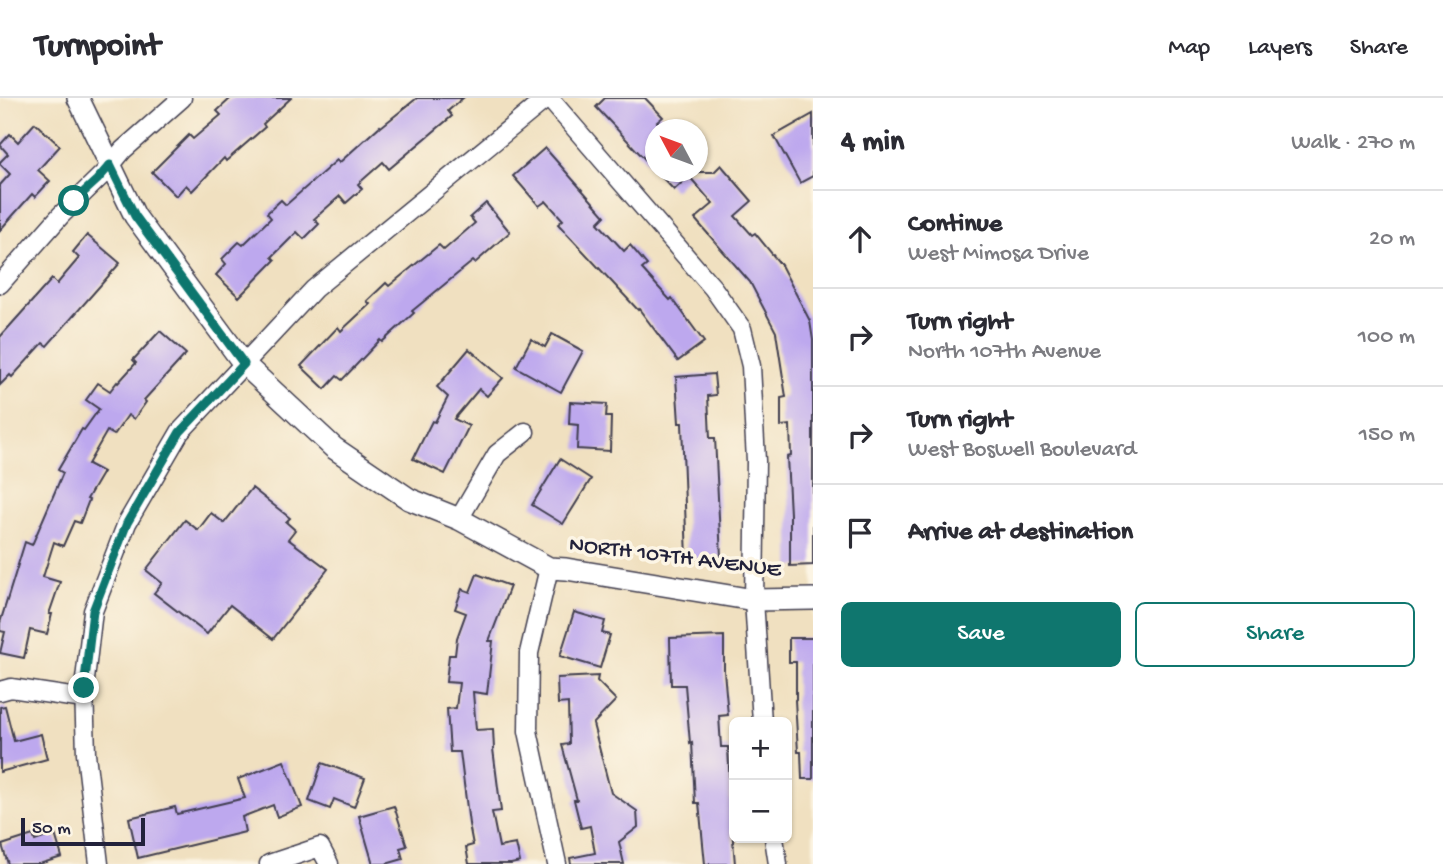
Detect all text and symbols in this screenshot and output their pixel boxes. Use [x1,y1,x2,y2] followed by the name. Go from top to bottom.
[35,29,160,67] text: Turnpoint
[1168,34,1210,63] text: Map
[1248,34,1312,63] text: Layers
[1350,34,1408,63] text: Share
[645,119,708,182] north arrow
[841,126,904,161] text: 4 min
[1291,130,1415,157] text: Walk · 270 m
[58,185,89,216] route start
[908,210,1002,241] text: Continue
[841,220,879,258] icon: ahead
[1369,226,1415,253] text: 20 m
[908,241,1089,268] text: West Mimosa Drive
[908,308,1012,339] text: Turn right
[841,318,879,356] icon: right
[1358,324,1415,351] text: 100 m
[908,339,1101,366] text: North 107th Avenue
[908,406,1012,437] text: Turn right
[841,416,879,454] icon: right
[1359,422,1415,449] text: 150 m
[908,437,1136,464] text: West Boswell Boulevard
[841,514,879,552] icon: arrive
[908,518,1133,549] text: Arrive at destination
[567,532,784,585] street label: NORTH 107TH AVENUE
[841,602,1121,667] button: Save
[1135,602,1415,667] button: Share
[68,672,99,703] route end
[729,717,792,843] map controls
[729,717,792,780] button: +
[729,780,792,843] button: −
[21,815,145,847] scale bar
[32,818,71,841] text: 50 m

